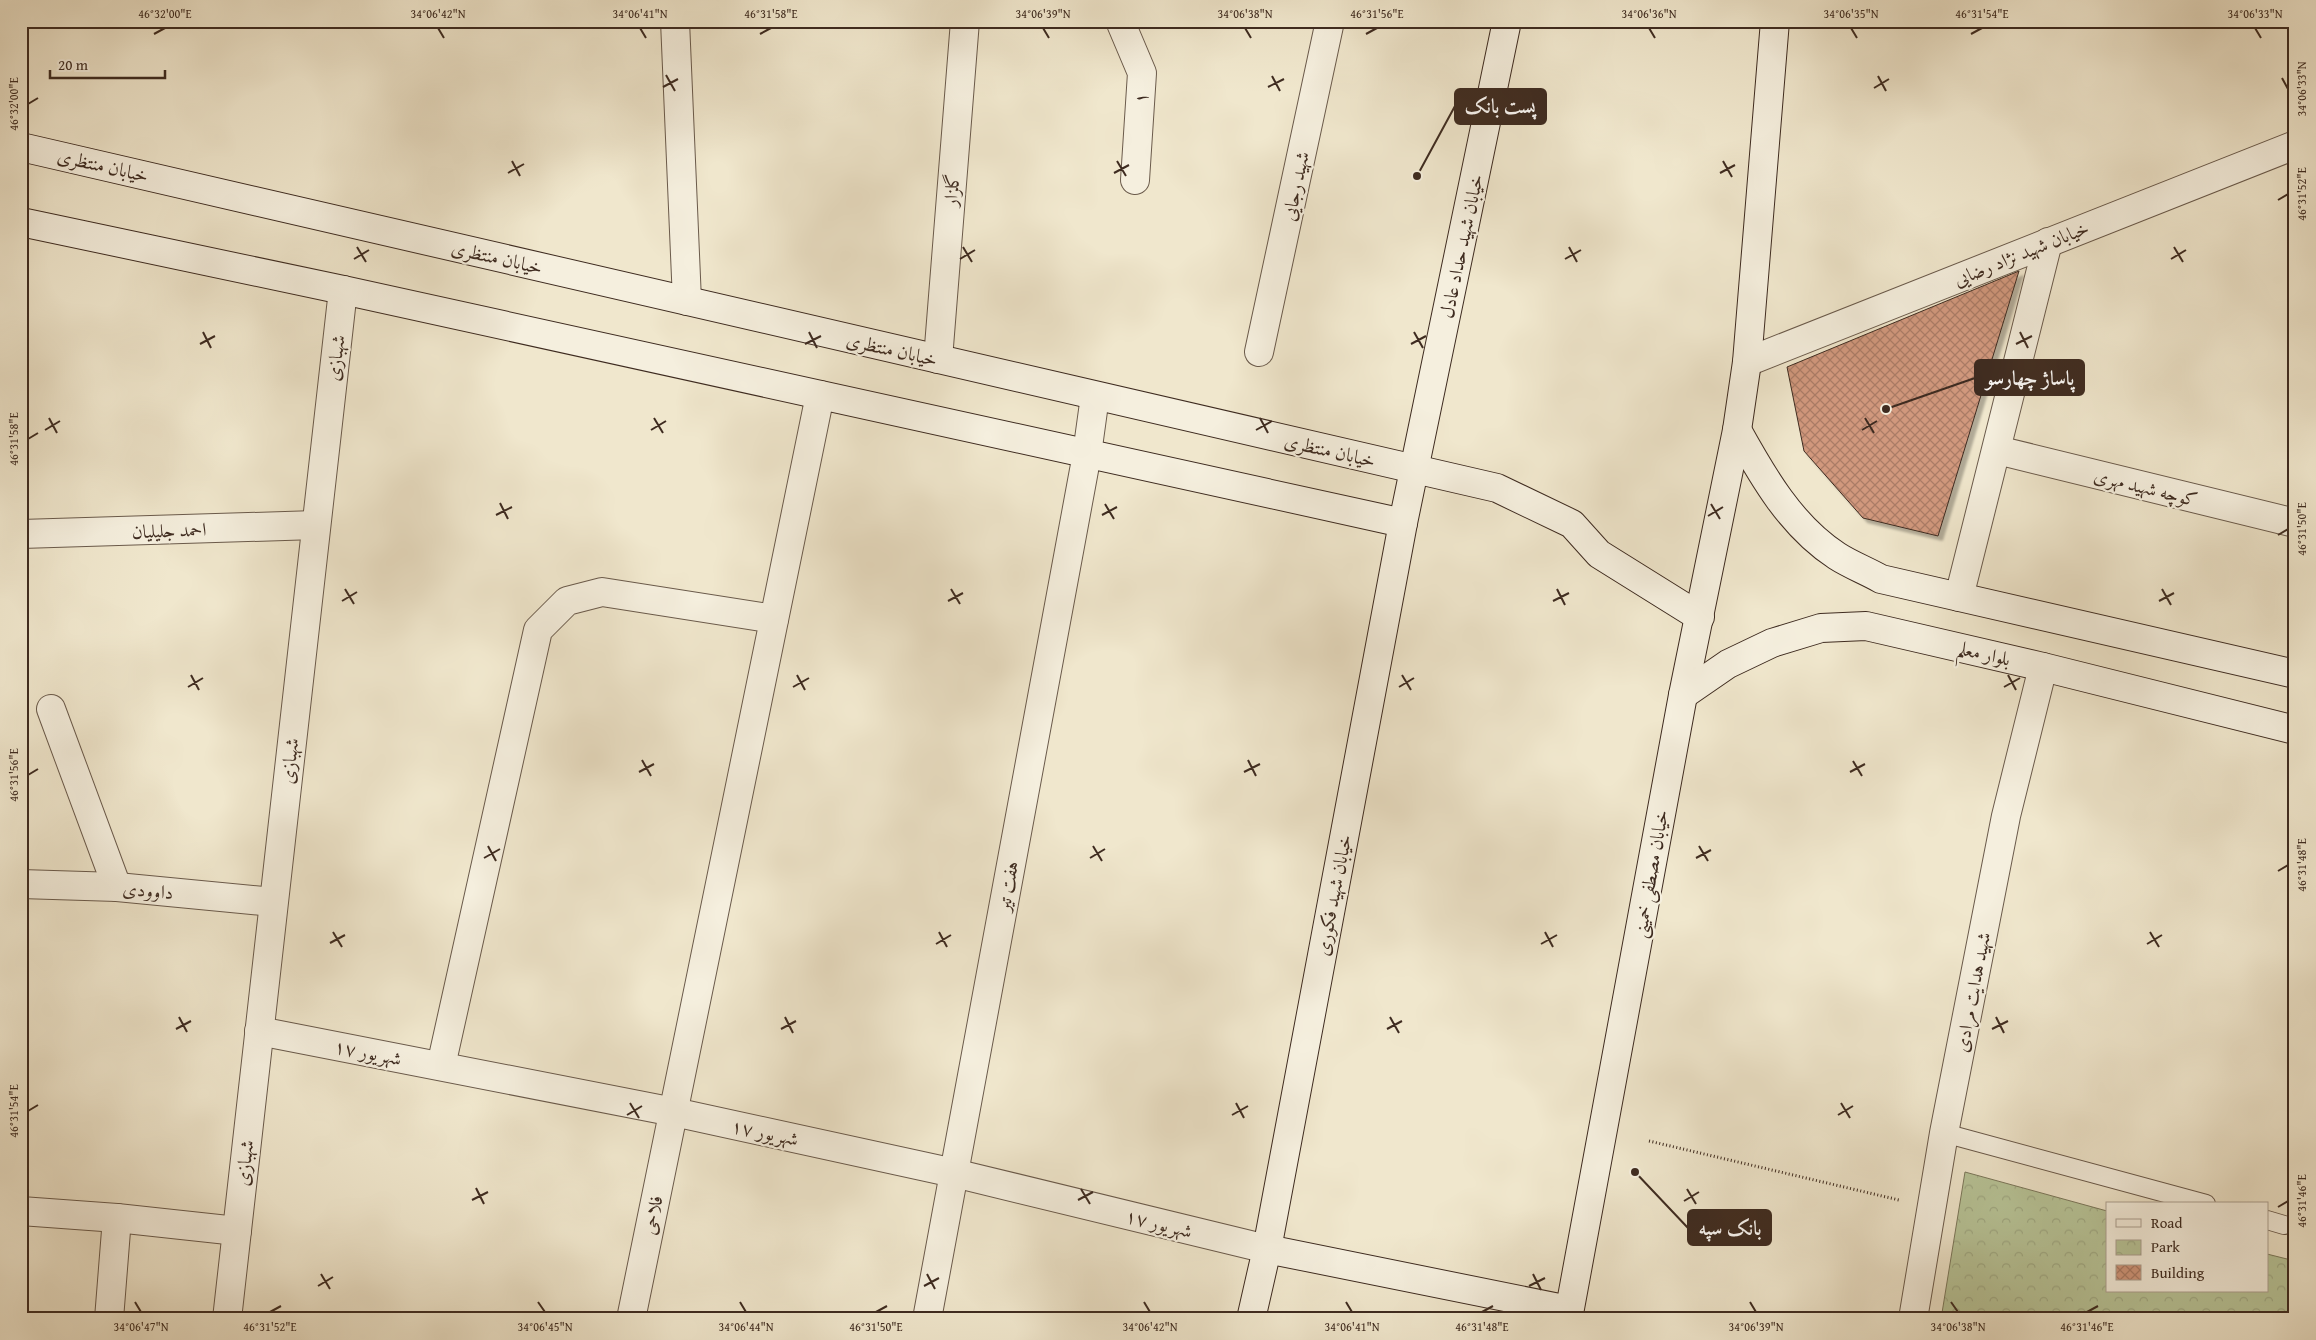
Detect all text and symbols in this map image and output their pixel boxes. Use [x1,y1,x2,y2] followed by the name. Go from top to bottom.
[138,5,192,22] text: 46°32'00"E
[410,5,466,22] text: 34°06'42"N
[612,5,668,22] text: 34°06'41"N
[744,5,798,22] text: 46°31'58"E
[1015,5,1071,22] text: 34°06'39"N
[1217,5,1273,22] text: 34°06'38"N
[1350,5,1404,22] text: 46°31'56"E
[1621,5,1677,22] text: 34°06'36"N
[1823,5,1879,22] text: 34°06'35"N
[1955,5,2009,22] text: 46°31'54"E
[2227,5,2283,22] text: 34°06'33"N
[50,48,165,80] scale bar
[58,54,89,75] text: 20 m
[2293,61,2310,117] text: 34°06'33"N
[5,77,22,131] text: 46°32'00"E
[1455,89,1546,124] callout: پست بانک
[1464,91,1537,120] text: پست بانک
[1126,92,1154,104] street label: ۱
[55,141,151,189] street label: خیابان منتظری
[1274,149,1316,223] street label: شهید رجایی
[2293,167,2310,221] text: 46°31'52"E
[1432,171,1490,321] street label: خیابان شهید حداد عادل
[935,172,966,210] street label: گلزار
[1949,213,2093,293] street label: خیابان شهید نژاد رضایی
[449,233,545,281] street label: خیابان منتظری
[844,325,940,373] street label: خیابان منتظری
[318,333,352,383] street label: شهبازی
[1975,360,2084,395] callout: پاساژ چهارسو
[1984,363,2075,393] text: پاساژ چهارسو
[5,412,22,466] text: 46°31'58"E
[1282,426,1378,474] street label: خیابان منتظری
[2091,461,2201,513] street label: کوچه شهید مهری
[2293,502,2310,556] text: 46°31'50"E
[131,515,207,545] street label: احمد جلیلیان
[1953,633,2013,679] street label: بلوار معلم
[273,736,305,786] street label: شهبازی
[5,748,22,802] text: 46°31'56"E
[1625,808,1675,940] street label: خیابان مصطفی خمینی
[1308,832,1358,958] street label: خیابان شهید فکوری
[2293,838,2310,892] text: 46°31'48"E
[988,859,1025,915] street label: هفت تیر
[121,874,175,906] street label: داوودی
[1947,929,1997,1055] street label: شهید هدایت مرادی
[332,1032,404,1072] street label: ۱۷ شهریور
[5,1084,22,1138] text: 46°31'54"E
[729,1111,801,1153] street label: ۱۷ شهریور
[228,1138,260,1188] street label: شهبازی
[2293,1174,2310,1228] text: 46°31'46"E
[634,1193,670,1237] street label: فلاحی
[1122,1201,1196,1245] street label: ۱۷ شهریور
[2106,1202,2268,1292] legend
[1688,1210,1771,1245] callout: بانک سپه
[2151,1212,2182,1233] text: Road
[1698,1213,1762,1242] text: بانک سپه
[2151,1236,2180,1257] text: Park
[2151,1262,2205,1283] text: Building
[113,1318,169,1335] text: 34°06'47"N
[243,1318,297,1335] text: 46°31'52"E
[517,1318,573,1335] text: 34°06'45"N
[718,1318,774,1335] text: 34°06'44"N
[849,1318,903,1335] text: 46°31'50"E
[1122,1318,1178,1335] text: 34°06'42"N
[1324,1318,1380,1335] text: 34°06'41"N
[1455,1318,1509,1335] text: 46°31'48"E
[1728,1318,1784,1335] text: 34°06'39"N
[1930,1318,1986,1335] text: 34°06'38"N
[2060,1318,2114,1335] text: 46°31'46"E

